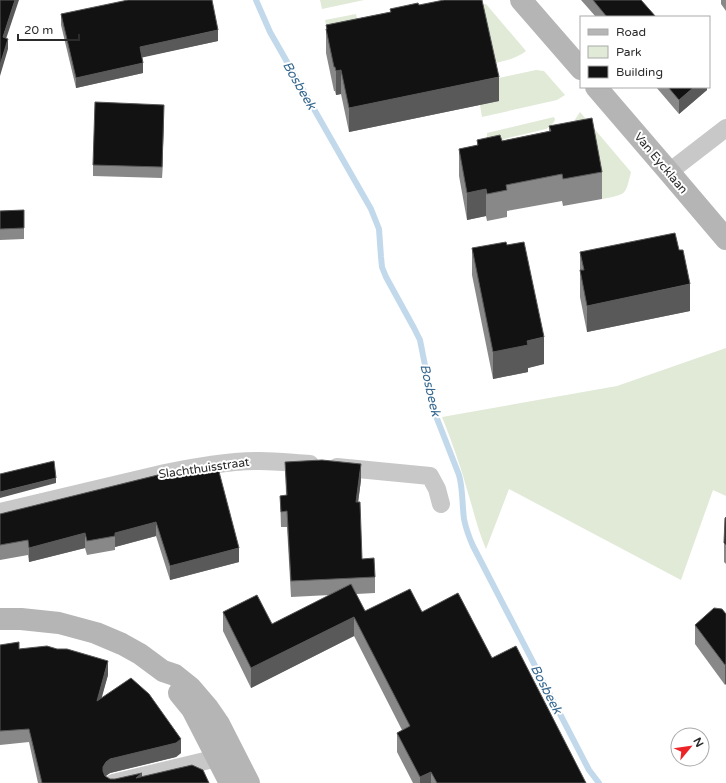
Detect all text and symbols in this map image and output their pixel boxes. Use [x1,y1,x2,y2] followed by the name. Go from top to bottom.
[18,16,79,42] scale bar
[580,16,710,88] legend
[24,23,53,37] text: 20 m
[616,25,646,39] text: Road
[616,45,642,59] text: Park
[279,59,320,113] water label: Bosbeek
[616,65,663,79] text: Building
[631,130,691,196] street label: Van Eycklaan
[416,363,444,419] water label: Bosbeek
[158,455,251,481] street label: Slachthuisstraat
[527,662,566,718] water label: Bosbeek
[670,727,710,767] north arrow
[690,735,706,749] text: N

